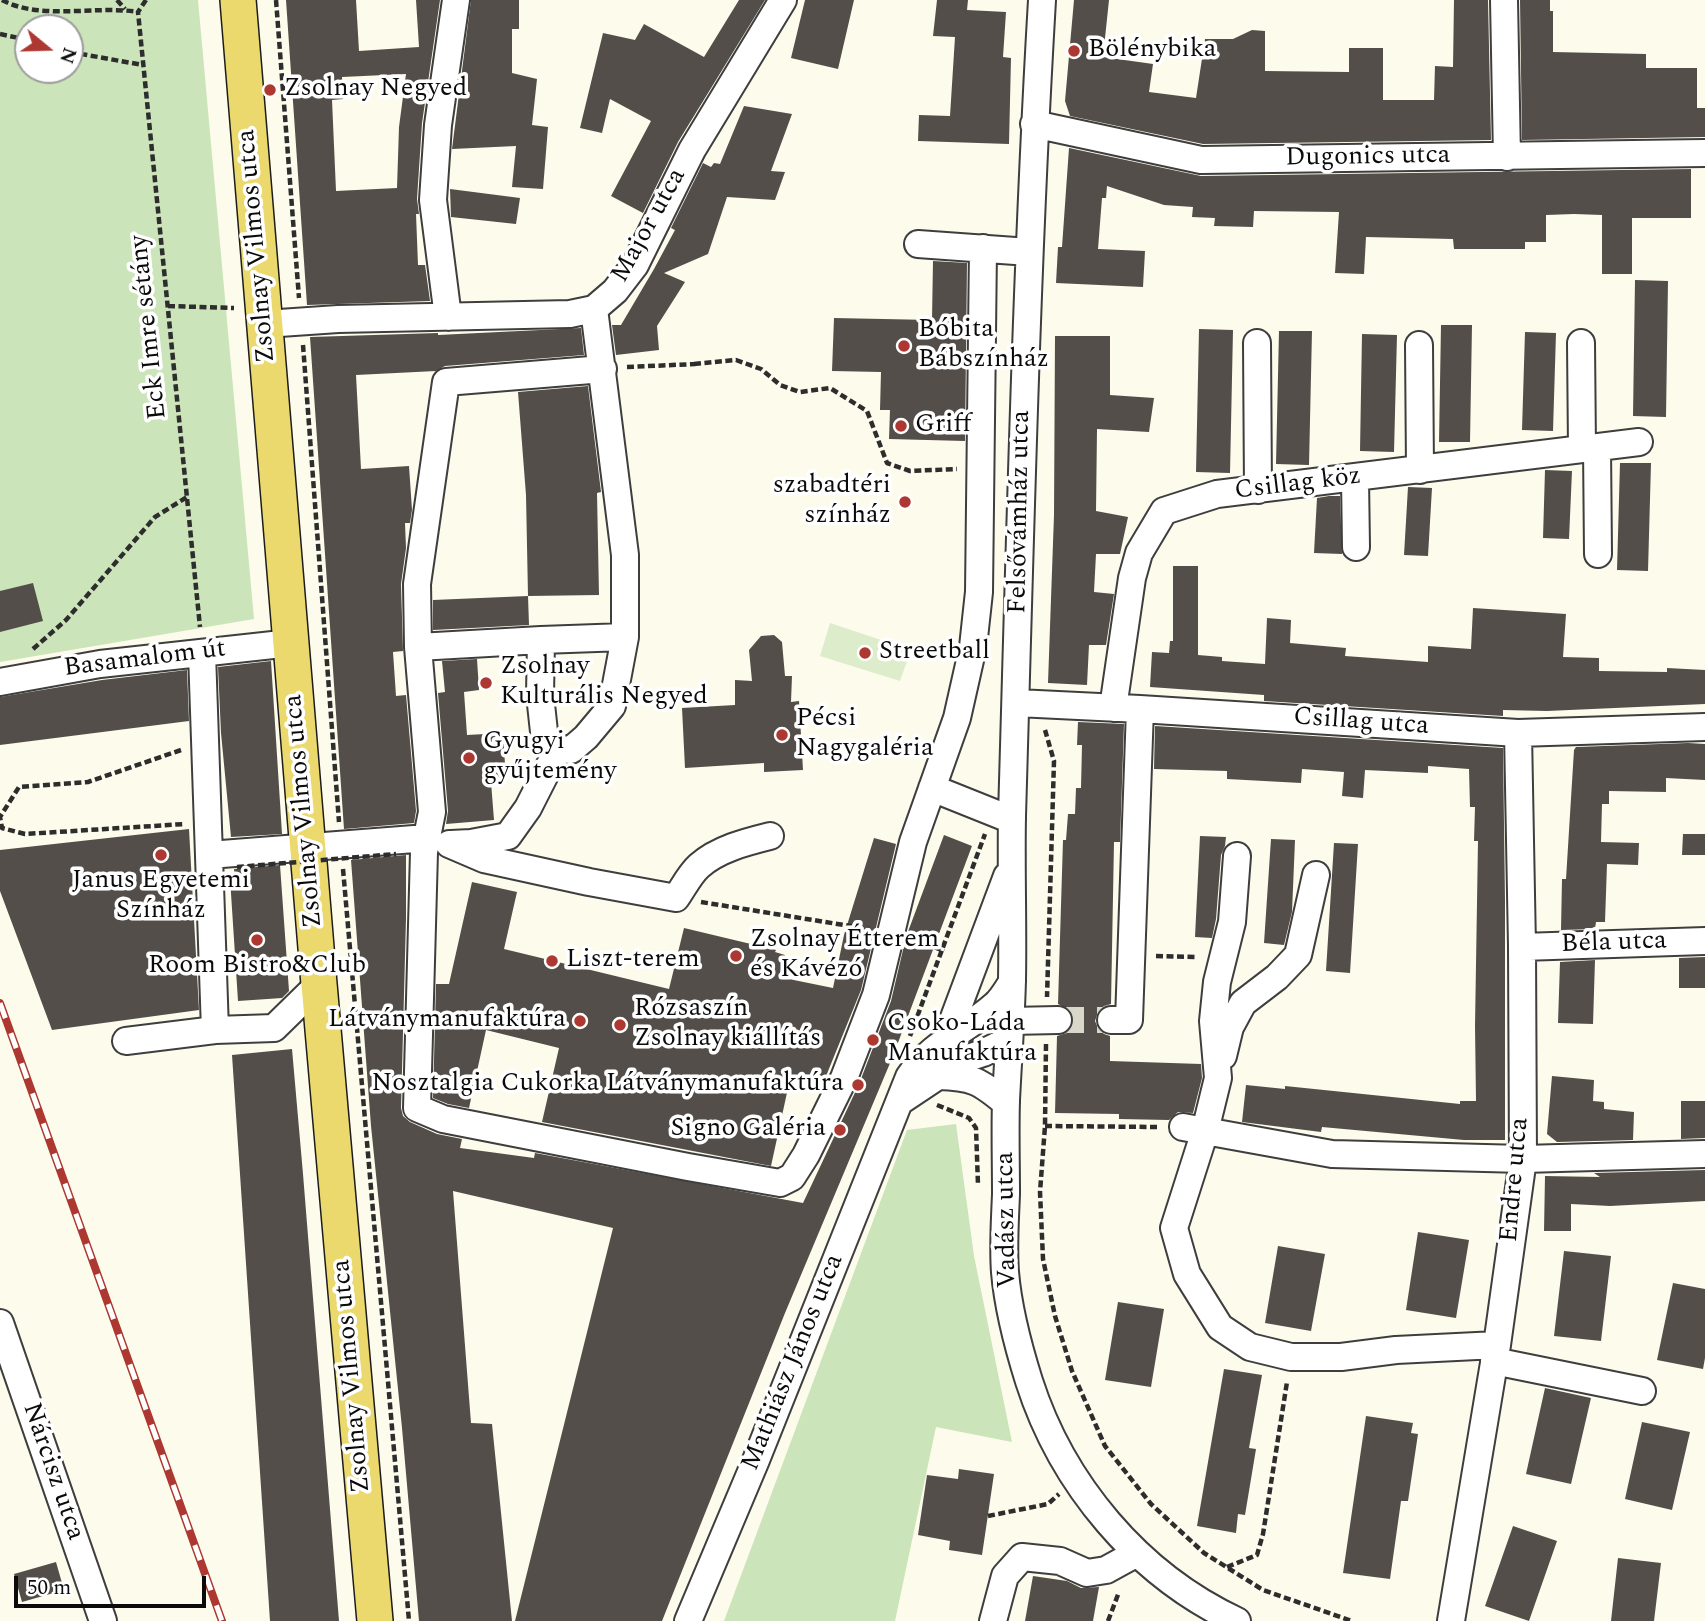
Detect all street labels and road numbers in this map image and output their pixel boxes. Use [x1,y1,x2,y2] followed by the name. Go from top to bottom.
[232,128,284,364] street label: Zsolnay Vilmos utca
[1285,141,1451,175] street label: Dugonics utca
[606,163,694,289] street label: Major utca
[125,233,175,421] street label: Eck Imre sétány
[1004,410,1038,614] street label: Felsővámház utca
[1233,462,1363,508] street label: Csillag köz
[62,635,228,685] street label: Basamalom út
[279,693,331,929] street label: Zsolnay Vilmos utca
[1292,703,1430,743] street label: Csillag utca
[1561,927,1667,961] street label: Béla utca
[1495,1116,1537,1244] street label: Endre utca
[991,1151,1025,1289] street label: Vadász utca
[736,1250,852,1476] street label: Mathiász János utca
[327,1258,379,1494] street label: Zsolnay Vilmos utca
[14,1399,90,1545] street label: Nárcisz utca

